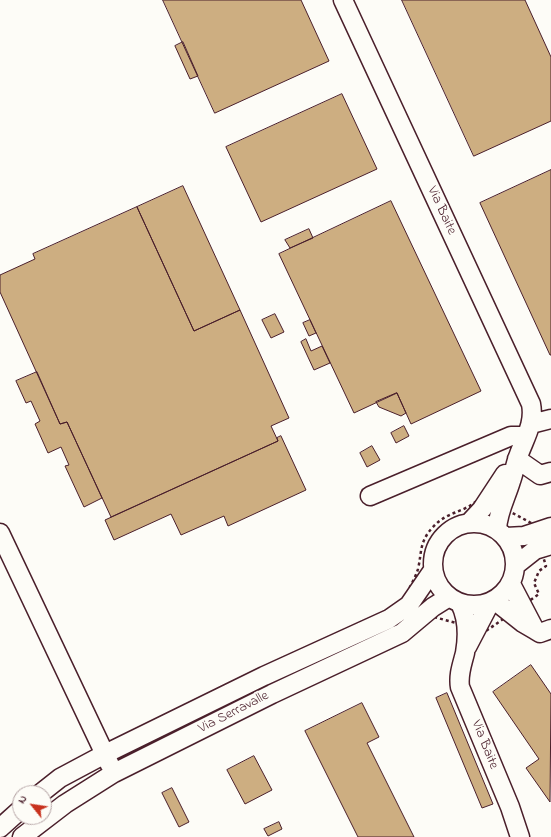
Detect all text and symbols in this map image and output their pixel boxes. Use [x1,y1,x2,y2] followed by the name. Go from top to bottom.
[423,184,459,238] street label: Via Baite
[196,688,272,738] street label: Via Serravalle
[467,718,501,772] street label: Via Baite
[12,785,52,825] north arrow
[14,792,31,807] text: N

